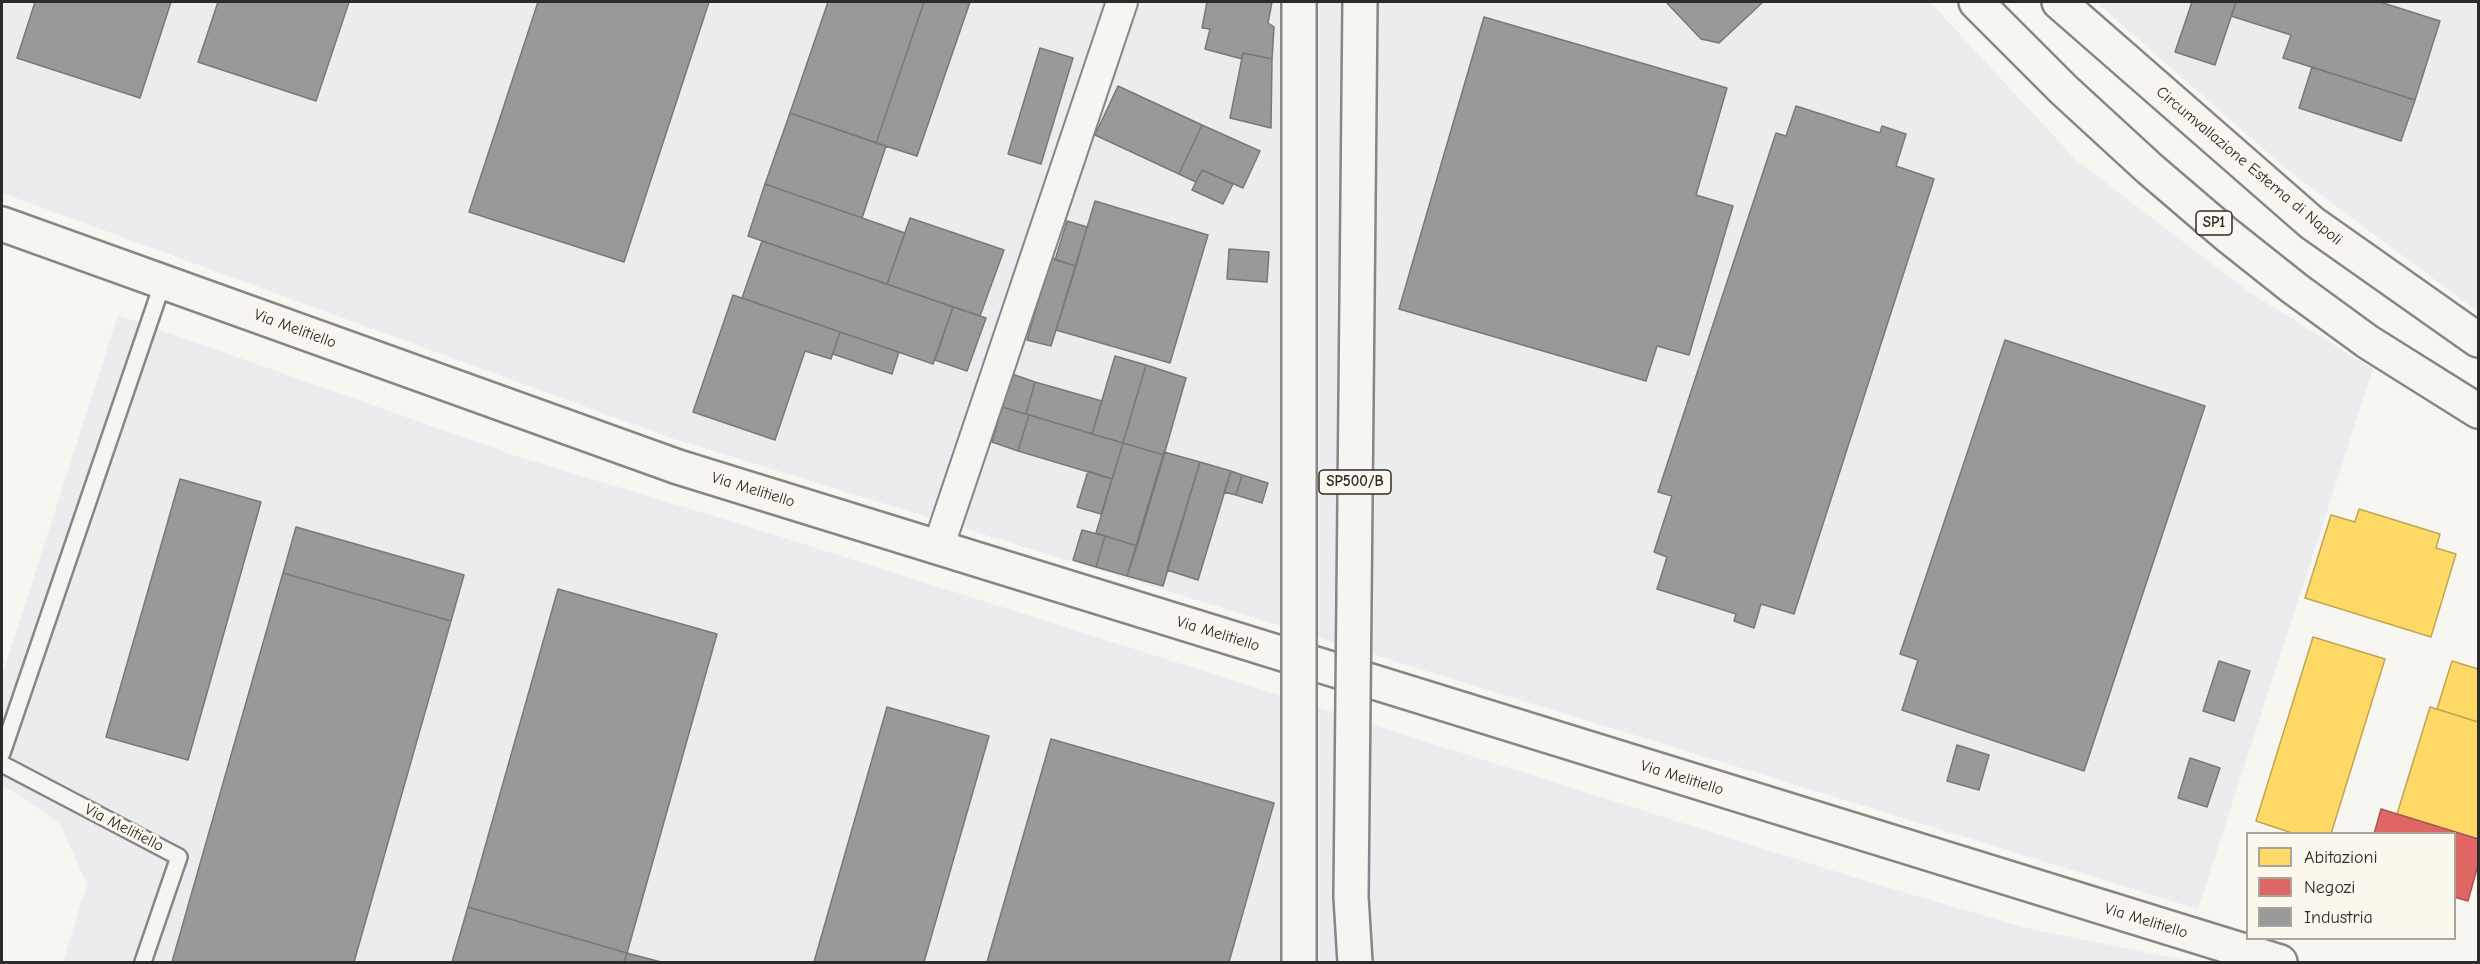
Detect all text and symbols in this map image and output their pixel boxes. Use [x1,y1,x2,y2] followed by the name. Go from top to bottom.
[2152,82,2346,250] street label: Circumvallazione Esterna di Napoli
[2196,211,2232,235] road number: SP1
[251,305,339,353] street label: Via Melitiello
[709,468,797,512] street label: Via Melitiello
[1319,470,1391,494] road number: SP500/B
[1174,612,1262,656] street label: Via Melitiello
[1638,756,1726,800] street label: Via Melitiello
[81,800,167,856] street label: Via Melitiello
[2246,832,2456,940] legend
[2304,847,2378,868] text: Abitazioni
[2304,877,2355,898] text: Negozi
[2102,899,2190,943] street label: Via Melitiello
[2304,907,2373,928] text: Industria

